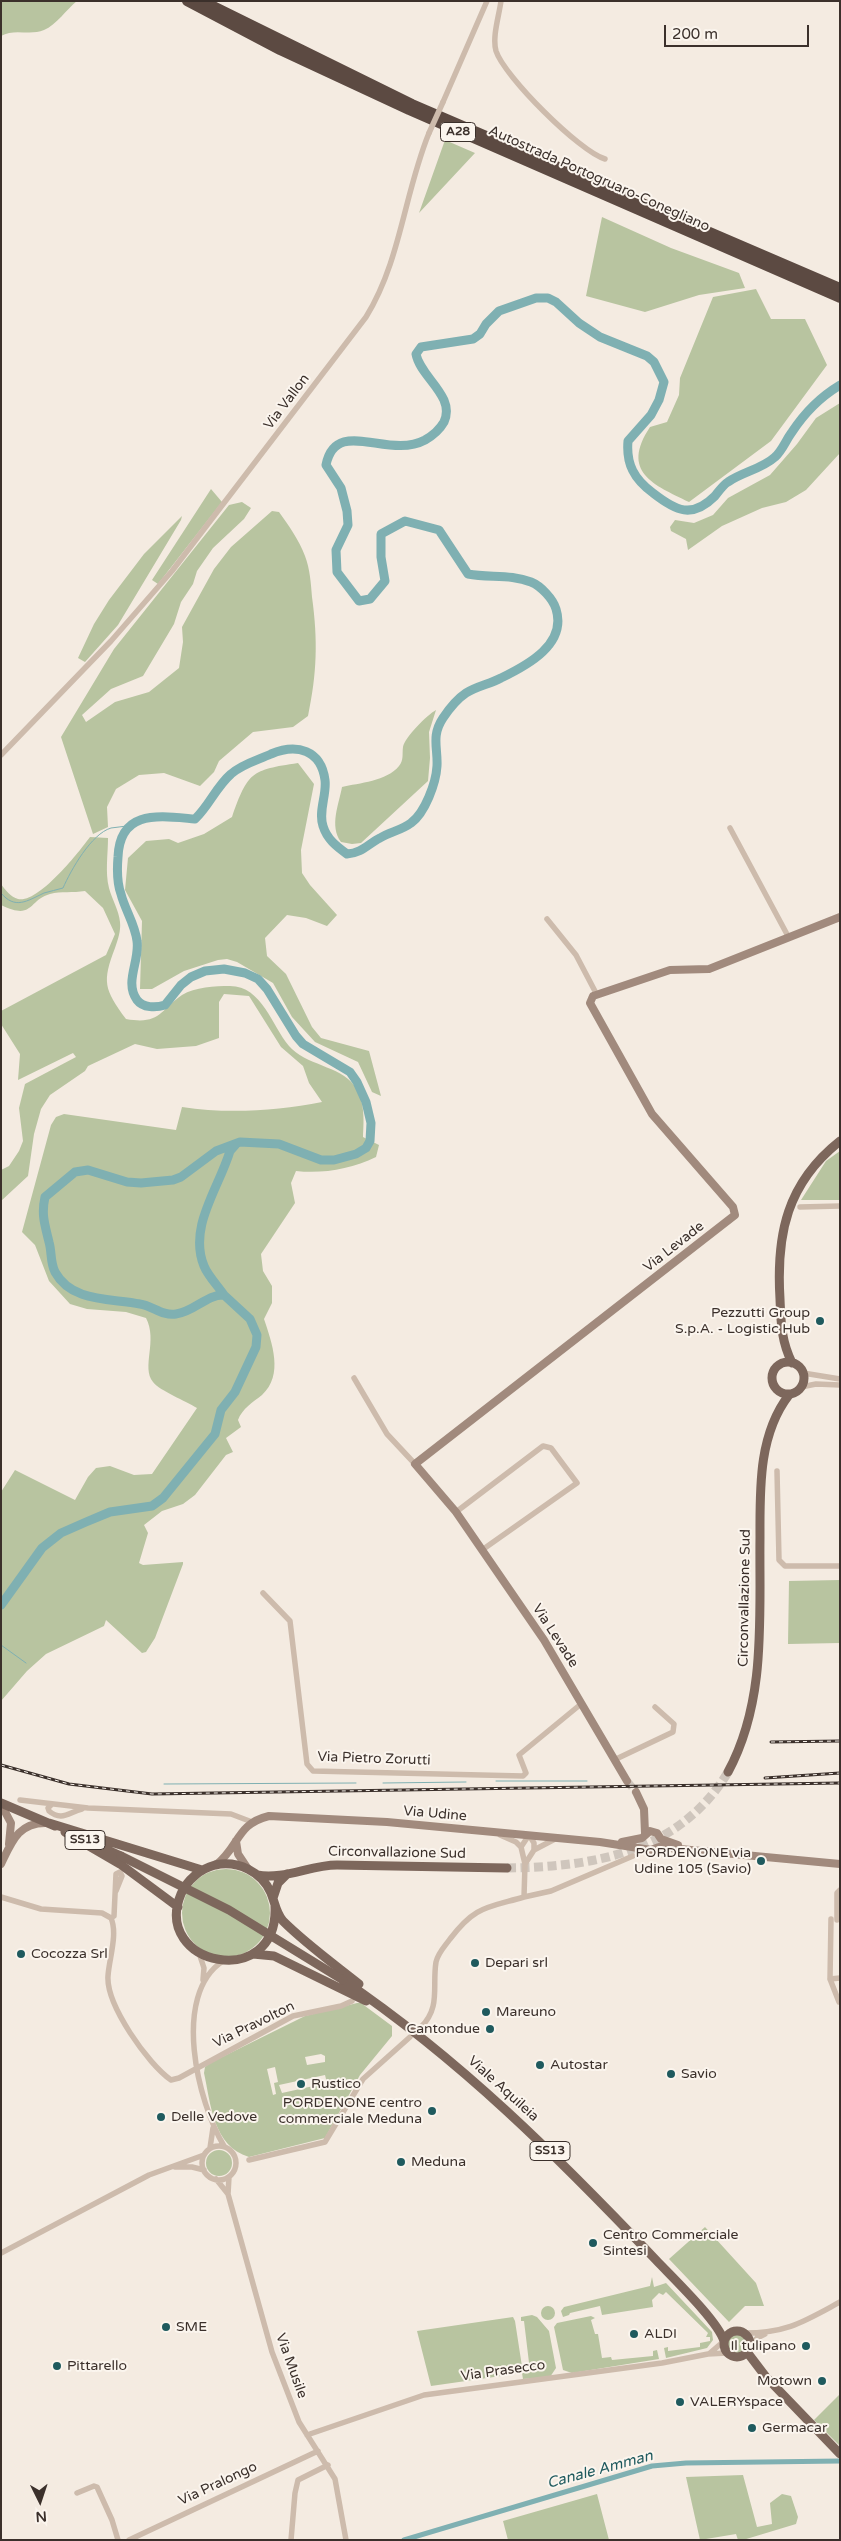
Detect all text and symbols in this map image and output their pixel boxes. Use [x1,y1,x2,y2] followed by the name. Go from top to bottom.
[666,15,811,47] scale bar
[672,25,718,43] text: 200 m
[440,122,476,142] road number: A28
[486,122,712,236] street label: Autostrada Portogruaro-Conegliano
[261,371,313,433] street label: Via Vallon
[640,1218,708,1276] street label: Via Levade
[675,1305,810,1338] place label: Pezzutti Group S.p.A. - Logistic Hub
[814,1315,826,1327] marker: Pezzutti Group S.p.A. - Logistic Hub
[735,1529,755,1667] street label: Circonvallazione Sud
[528,1601,582,1671] street label: Via Levade
[317,1749,431,1769] street label: Via Pietro Zorutti
[403,1803,467,1825] street label: Via Udine
[65,1830,105,1850] road number: SS13
[328,1843,466,1863] street label: Circonvallazione Sud
[634,1845,751,1878] place label: PORDENONE via Udine 105 (Savio)
[755,1855,767,1867] marker: PORDENONE via Udine 105 (Savio)
[31,1946,108,1962] place label: Cocozza Srl
[15,1948,27,1960] marker: Cocozza Srl
[485,1955,548,1971] place label: Depari srl
[469,1957,481,1969] marker: Depari srl
[211,1998,297,2052] street label: Via Pravolton
[496,2004,556,2020] place label: Mareuno
[480,2006,492,2018] marker: Mareuno
[406,2021,480,2037] place label: Cantondue
[484,2023,496,2035] marker: Cantondue
[464,2053,542,2125] street label: Viale Aquileia
[550,2057,608,2073] place label: Autostar
[534,2059,546,2071] marker: Autostar
[681,2066,717,2082] place label: Savio
[665,2068,677,2080] marker: Savio
[311,2076,361,2092] place label: Rustico
[295,2078,307,2090] marker: Rustico
[278,2095,422,2128] place label: PORDENONE centro commerciale Meduna
[426,2105,438,2117] marker: PORDENONE centro commerciale Meduna
[171,2109,257,2125] place label: Delle Vedove
[155,2111,167,2123] marker: Delle Vedove
[530,2142,570,2160] road number: SS13
[411,2154,466,2170] place label: Meduna
[395,2156,407,2168] marker: Meduna
[603,2227,738,2260] place label: Centro Commerciale Sintesi
[587,2237,599,2249] marker: Centro Commerciale Sintesi
[176,2319,207,2335] place label: SME
[160,2321,172,2333] marker: SME
[644,2326,677,2342] place label: ALDI
[628,2328,640,2340] marker: ALDI
[271,2331,311,2401] street label: Via Musile
[730,2338,796,2354] place label: Il tulipano
[800,2340,812,2352] marker: Il tulipano
[460,2357,546,2385] street label: Via Prasecco
[67,2358,127,2374] place label: Pittarello
[51,2360,63,2372] marker: Pittarello
[757,2373,812,2389] place label: Motown
[816,2375,828,2387] marker: Motown
[690,2394,783,2410] place label: VALERYspace
[674,2396,686,2408] marker: VALERYspace
[762,2420,827,2436] place label: Germacar
[746,2422,758,2434] marker: Germacar
[545,2447,655,2493] water label: Canale Amman
[176,2458,260,2510] street label: Via Pralongo
[15,2476,65,2526] north arrow
[35,2508,47,2525] text: N

